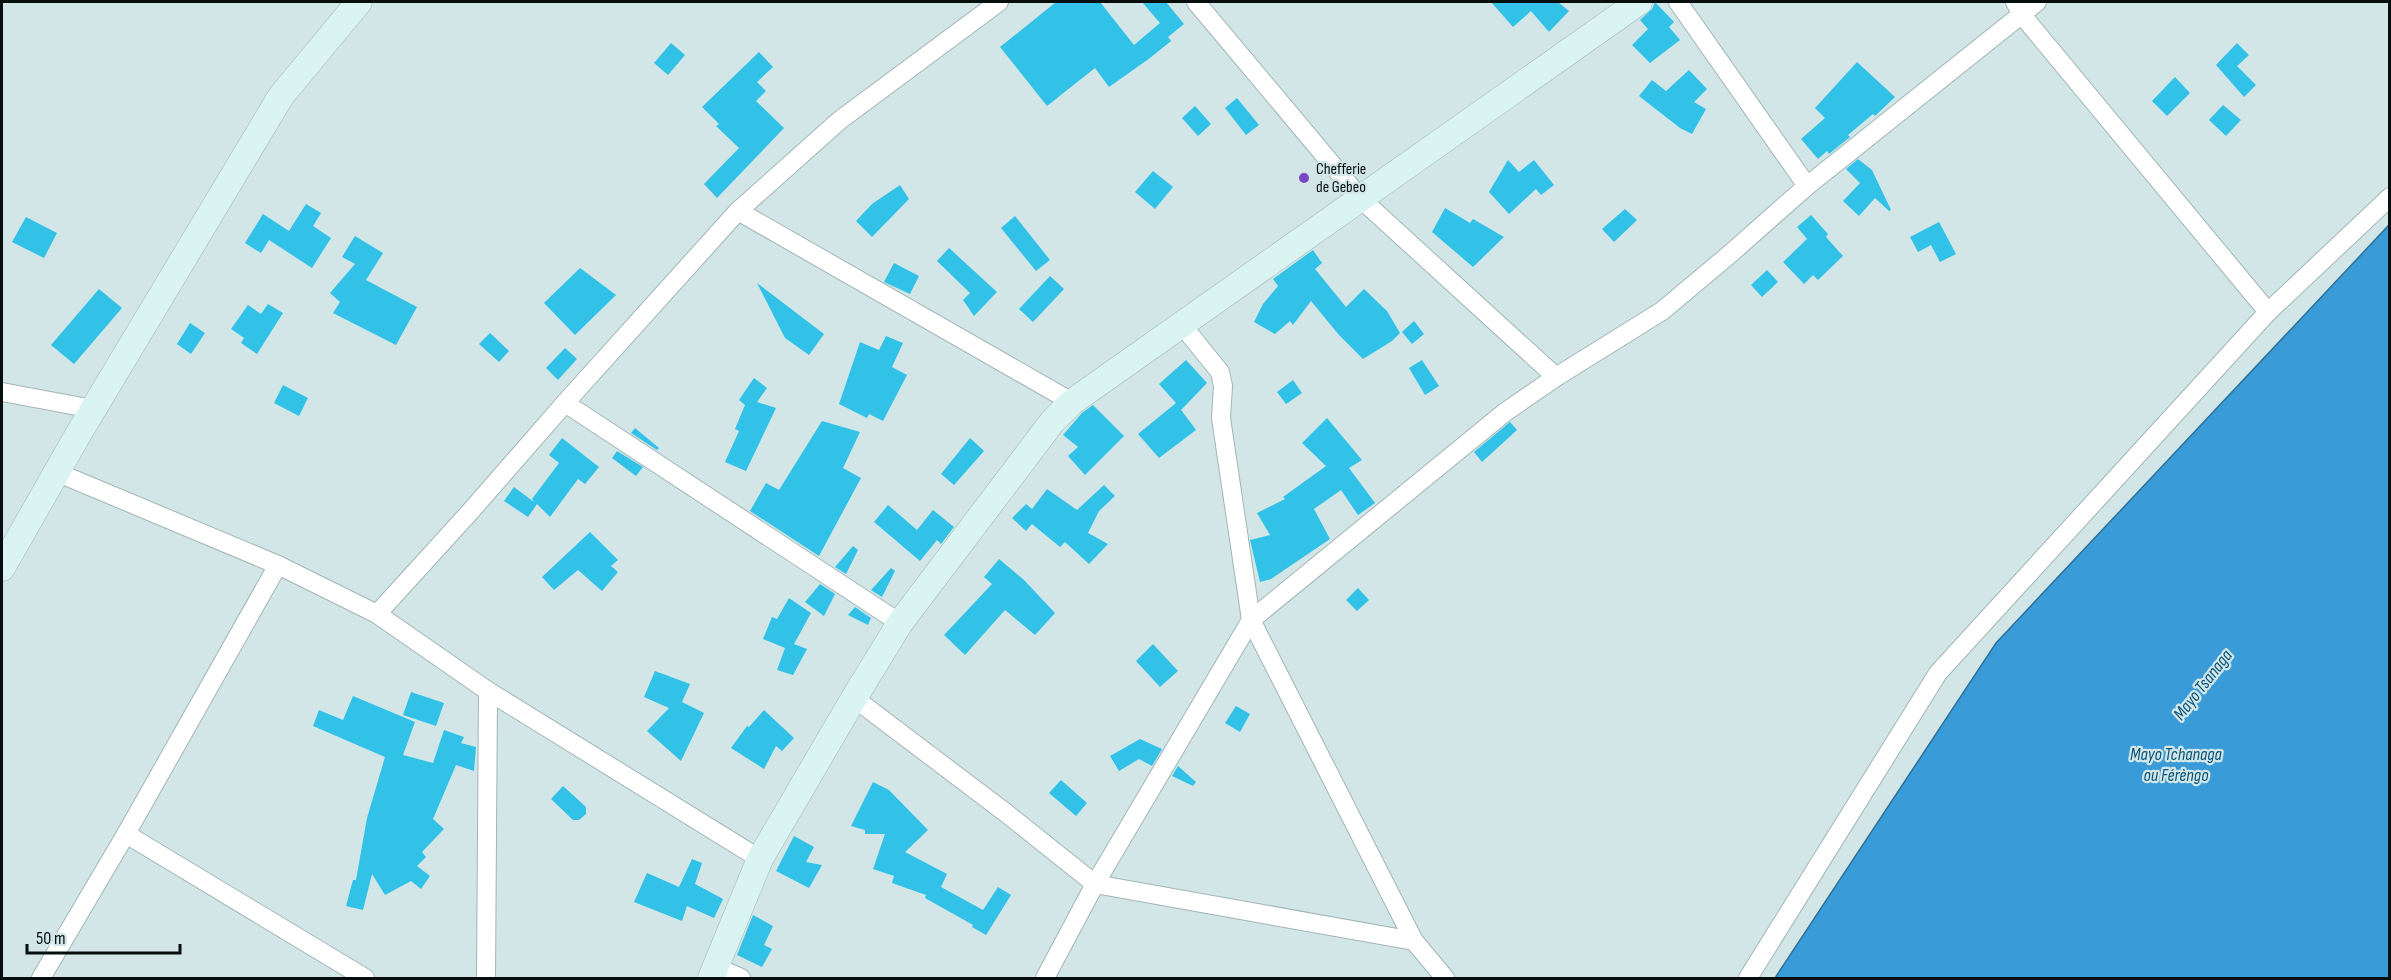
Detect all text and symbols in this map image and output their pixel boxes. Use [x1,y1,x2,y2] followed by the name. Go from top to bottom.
[1316,160,1366,197] place label: Chefferie de Gebeo
[1297,171,1311,185] marker: Chefferie de Gebeo
[2169,645,2237,724] water label: Mayo Tsanaga
[2130,744,2223,786] water label: Mayo Tchanaga ou Férèngo
[27,917,180,955] scale bar
[36,928,66,949] text: 50 m

